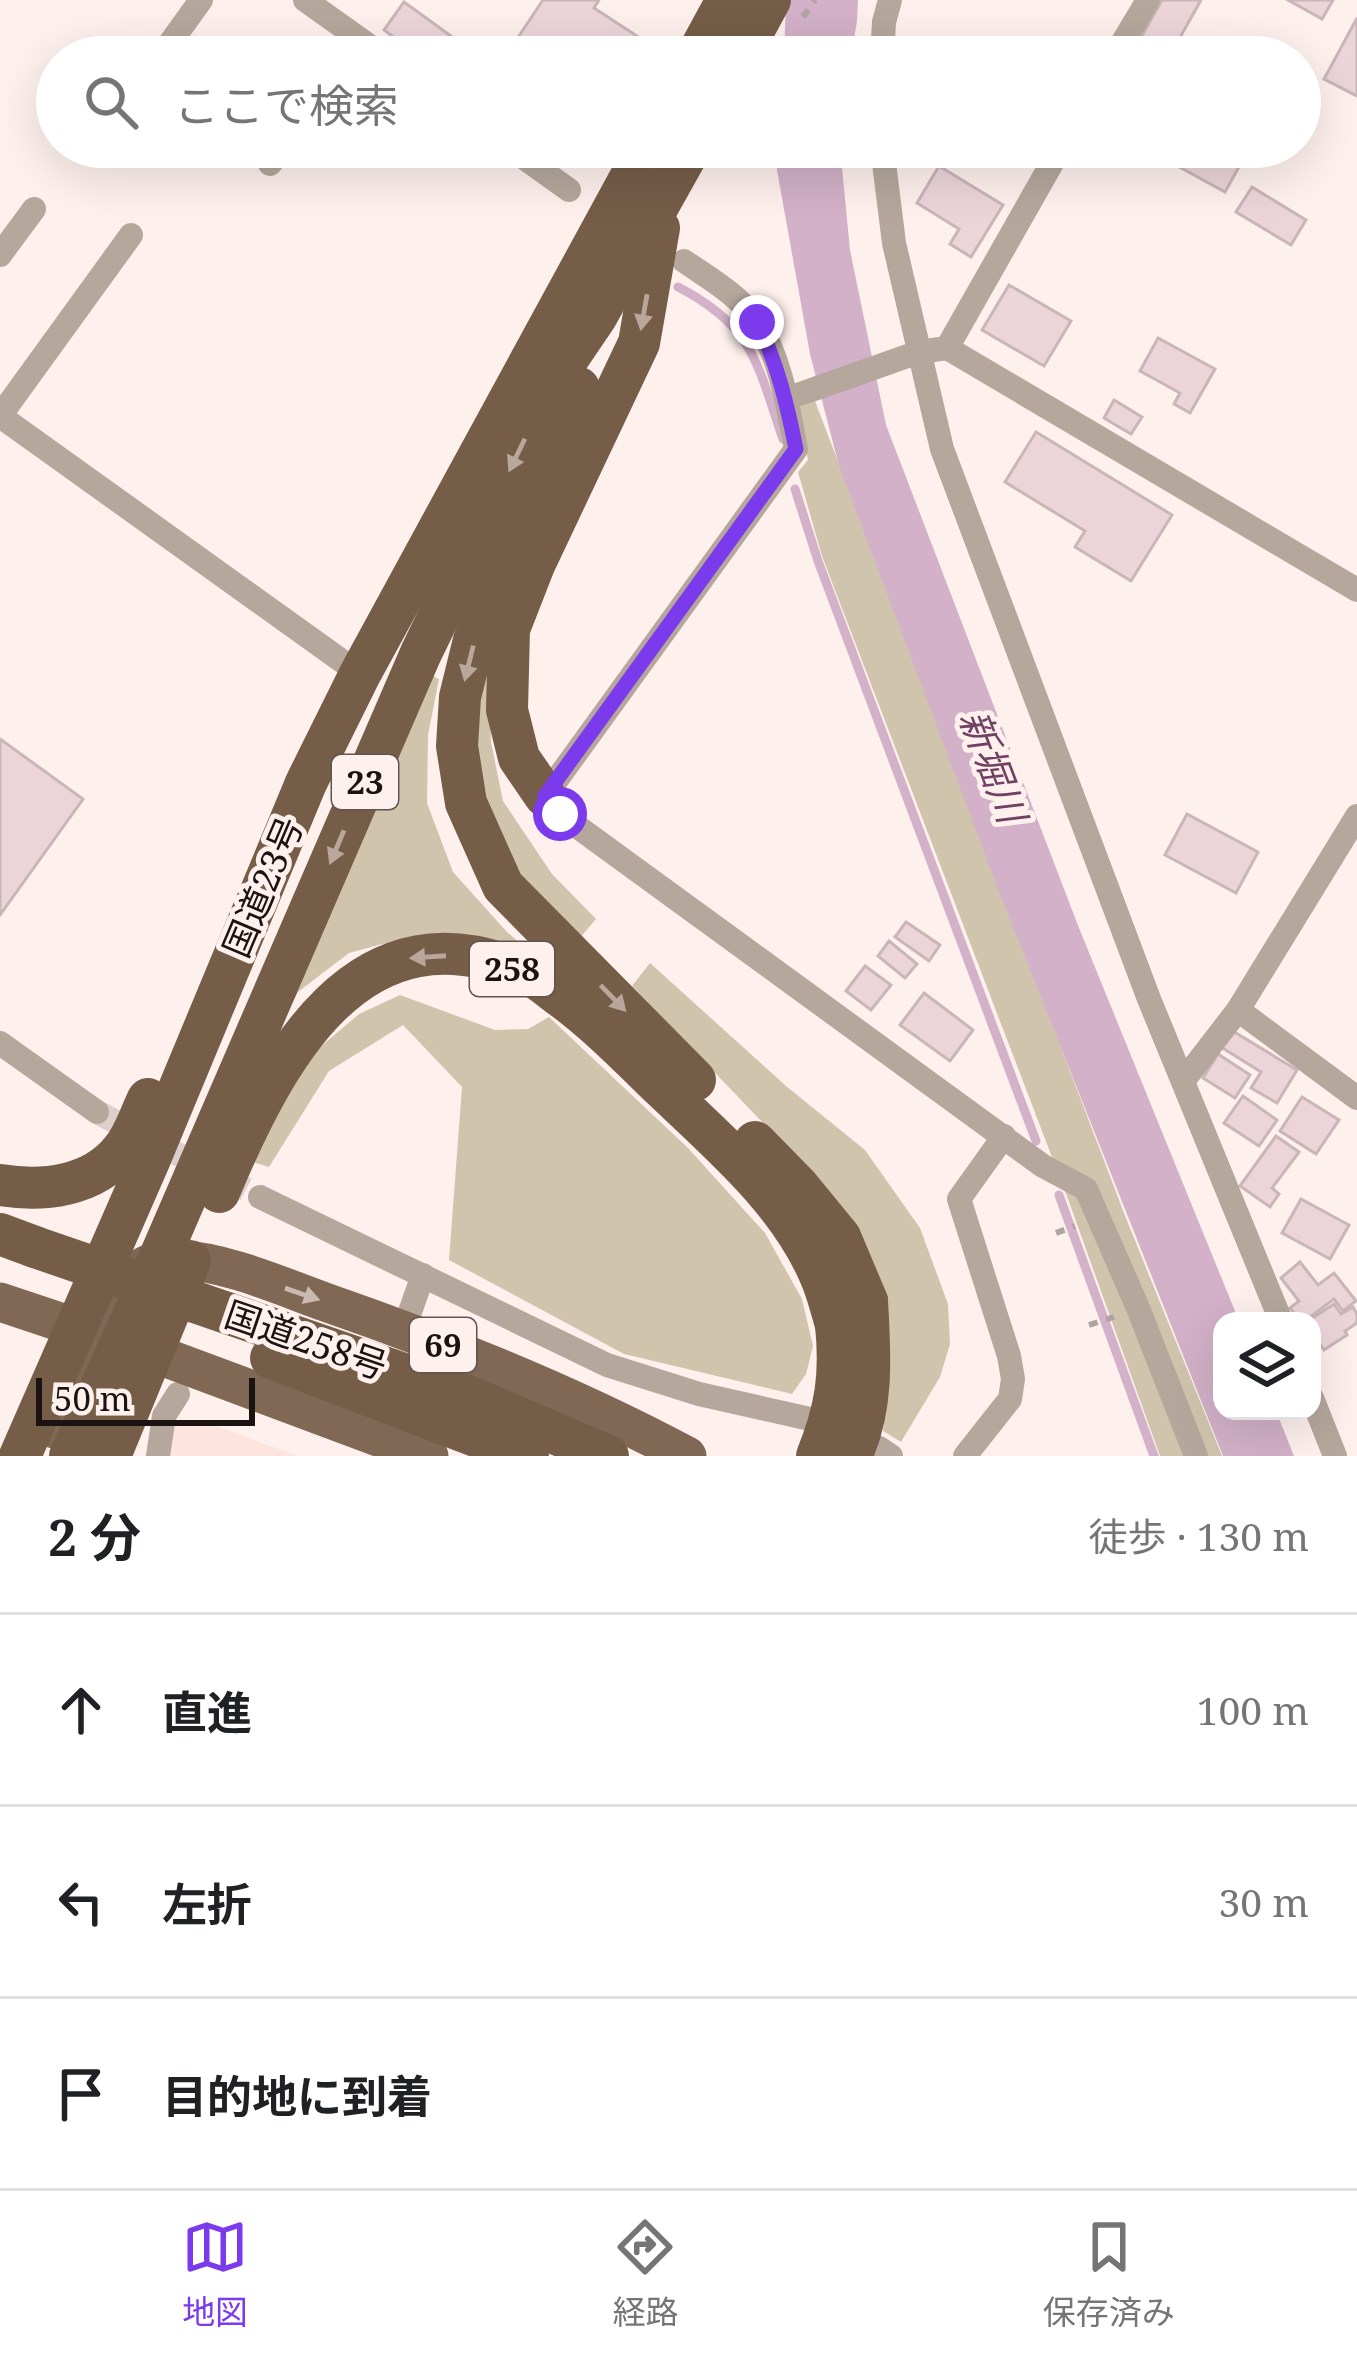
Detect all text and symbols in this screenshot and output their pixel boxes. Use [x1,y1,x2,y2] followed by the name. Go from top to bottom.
[36,36,1321,168] search box
[78,69,144,135] icon: search
[174,74,399,135] text: ここで検索
[634,294,652,332] one-way arrow
[730,295,784,349] route end
[508,438,528,472] one-way arrow
[459,644,478,681] one-way arrow
[949,701,1042,833] water label: 新堀川
[332,755,398,809] road number: 23
[533,787,587,841] route start
[211,809,314,965] street label: 国道23号
[327,830,346,866] one-way arrow
[470,942,554,996] road number: 258
[408,948,446,967] one-way arrow
[599,983,627,1012] one-way arrow
[284,1286,320,1304] one-way arrow
[219,1289,394,1390] street label: 国道258号
[1213,1312,1321,1420] map controls
[1213,1312,1321,1420] button: layers
[410,1318,476,1372] road number: 69
[36,1372,255,1425] scale bar
[54,1376,131,1421] text: 50 m
[48,1501,141,1571] text: 2 分
[1089,1509,1309,1562] text: 徒歩 · 130 m
[48,1677,114,1743] icon: ahead
[162,1681,252,1742] text: 直進
[1197,1683,1309,1736] text: 100 m
[48,1869,114,1935] icon: left
[162,1873,252,1934] text: 左折
[1218,1875,1309,1928] text: 30 m
[48,2061,114,2127] icon: arrive
[162,2065,432,2126] text: 目的地に到着
[182,2214,248,2334] tab: 地図
[612,2214,678,2334] tab: 経路
[1043,2214,1175,2334] tab: 保存済み

